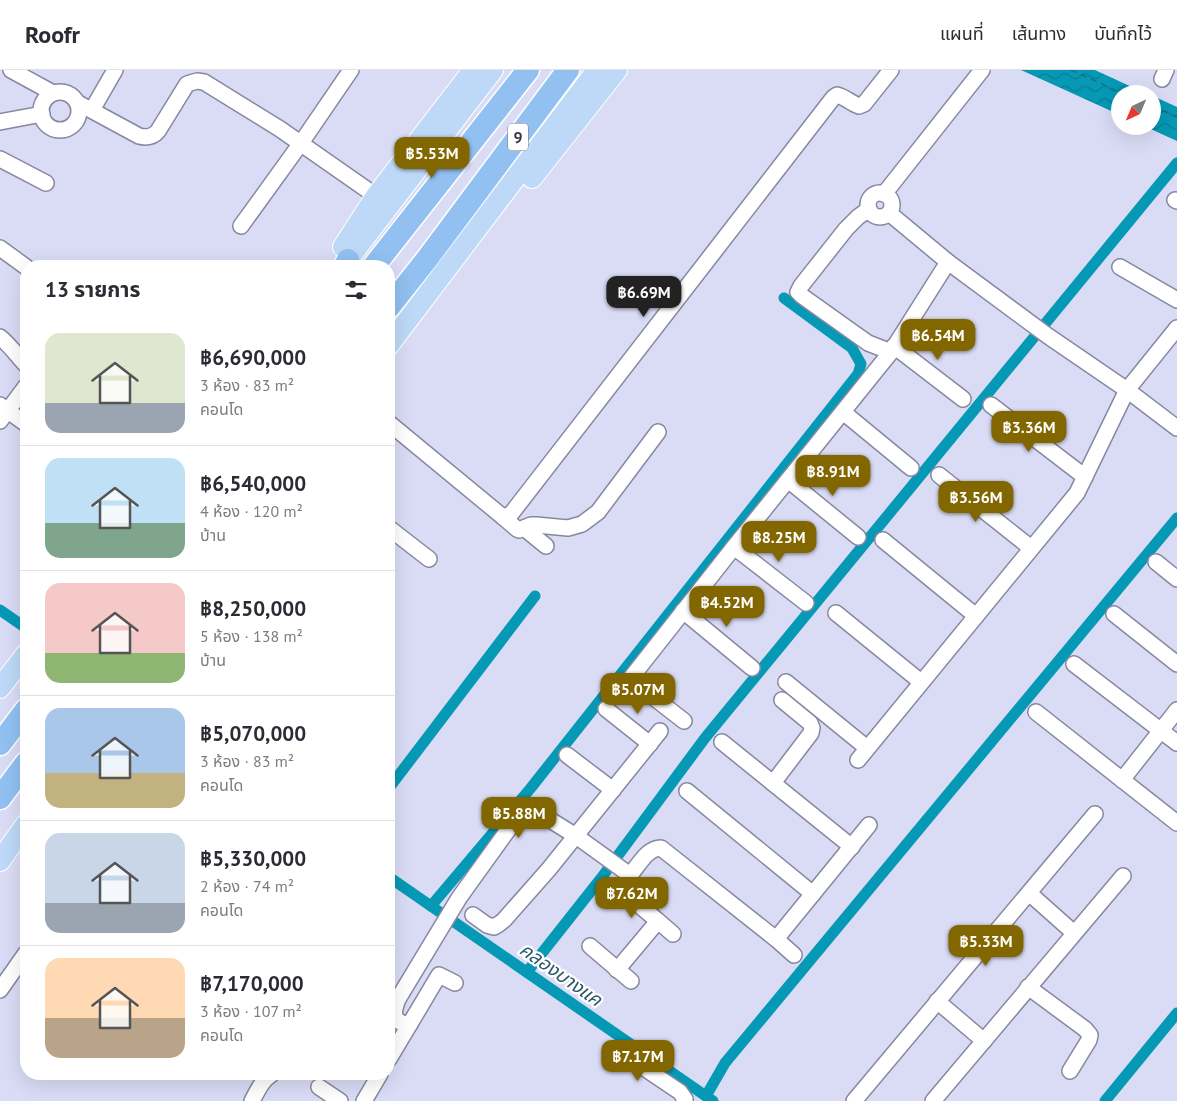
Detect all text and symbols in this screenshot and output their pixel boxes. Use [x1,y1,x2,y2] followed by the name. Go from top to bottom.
[25,19,80,50] text: Roofr
[940,22,984,45] text: แผนที่
[1012,22,1066,45] text: เส้นทาง
[1094,22,1152,45] text: บันทึกไว้
[1111,85,1161,135] north arrow
[1111,85,1161,135] map controls
[508,124,528,150] road number: 9
[391,136,473,179] pin: ฿5.53M
[405,143,459,163] text: ฿5.53M
[45,276,140,303] text: 13 รายการ
[342,276,370,304] icon: filters
[603,276,685,318] pin: ฿6.69M
[617,282,671,302] text: ฿6.69M
[897,318,979,361] pin: ฿6.54M
[911,325,965,345] text: ฿6.54M
[200,344,306,371] text: ฿6,690,000
[85,353,145,413] icon: home
[200,375,294,395] text: 3 ห้อง · 83 m²
[200,399,243,419] text: คอนโด
[988,410,1070,453] pin: ฿3.36M
[1002,417,1056,437] text: ฿3.36M
[792,454,874,497] pin: ฿8.91M
[806,461,860,481] text: ฿8.91M
[200,470,306,497] text: ฿6,540,000
[85,478,145,538] icon: home
[935,480,1017,523] pin: ฿3.56M
[949,487,1003,507] text: ฿3.56M
[200,501,303,521] text: 4 ห้อง · 120 m²
[738,520,820,563] pin: ฿8.25M
[200,525,226,545] text: บ้าน
[752,527,806,547] text: ฿8.25M
[686,586,768,628] pin: ฿4.52M
[700,592,754,612] text: ฿4.52M
[200,595,306,622] text: ฿8,250,000
[85,603,145,663] icon: home
[200,626,303,646] text: 5 ห้อง · 138 m²
[200,650,226,670] text: บ้าน
[597,672,679,715] pin: ฿5.07M
[611,679,665,699] text: ฿5.07M
[200,720,306,747] text: ฿5,070,000
[85,728,145,788] icon: home
[200,751,294,771] text: 3 ห้อง · 83 m²
[200,775,243,795] text: คอนโด
[478,796,560,839] pin: ฿5.88M
[492,803,546,823] text: ฿5.88M
[200,845,306,872] text: ฿5,330,000
[85,853,145,913] icon: home
[200,876,294,896] text: 2 ห้อง · 74 m²
[591,876,673,919] pin: ฿7.62M
[606,883,658,903] text: ฿7.62M
[200,900,243,920] text: คอนโด
[945,924,1027,967] pin: ฿5.33M
[959,931,1013,951] text: ฿5.33M
[515,937,608,1012] water label: คลองบางแค
[200,970,304,997] text: ฿7,170,000
[85,978,145,1038] icon: home
[200,1001,302,1021] text: 3 ห้อง · 107 m²
[200,1025,243,1045] text: คอนโด
[597,1040,679,1082] pin: ฿7.17M
[612,1046,664,1066] text: ฿7.17M

